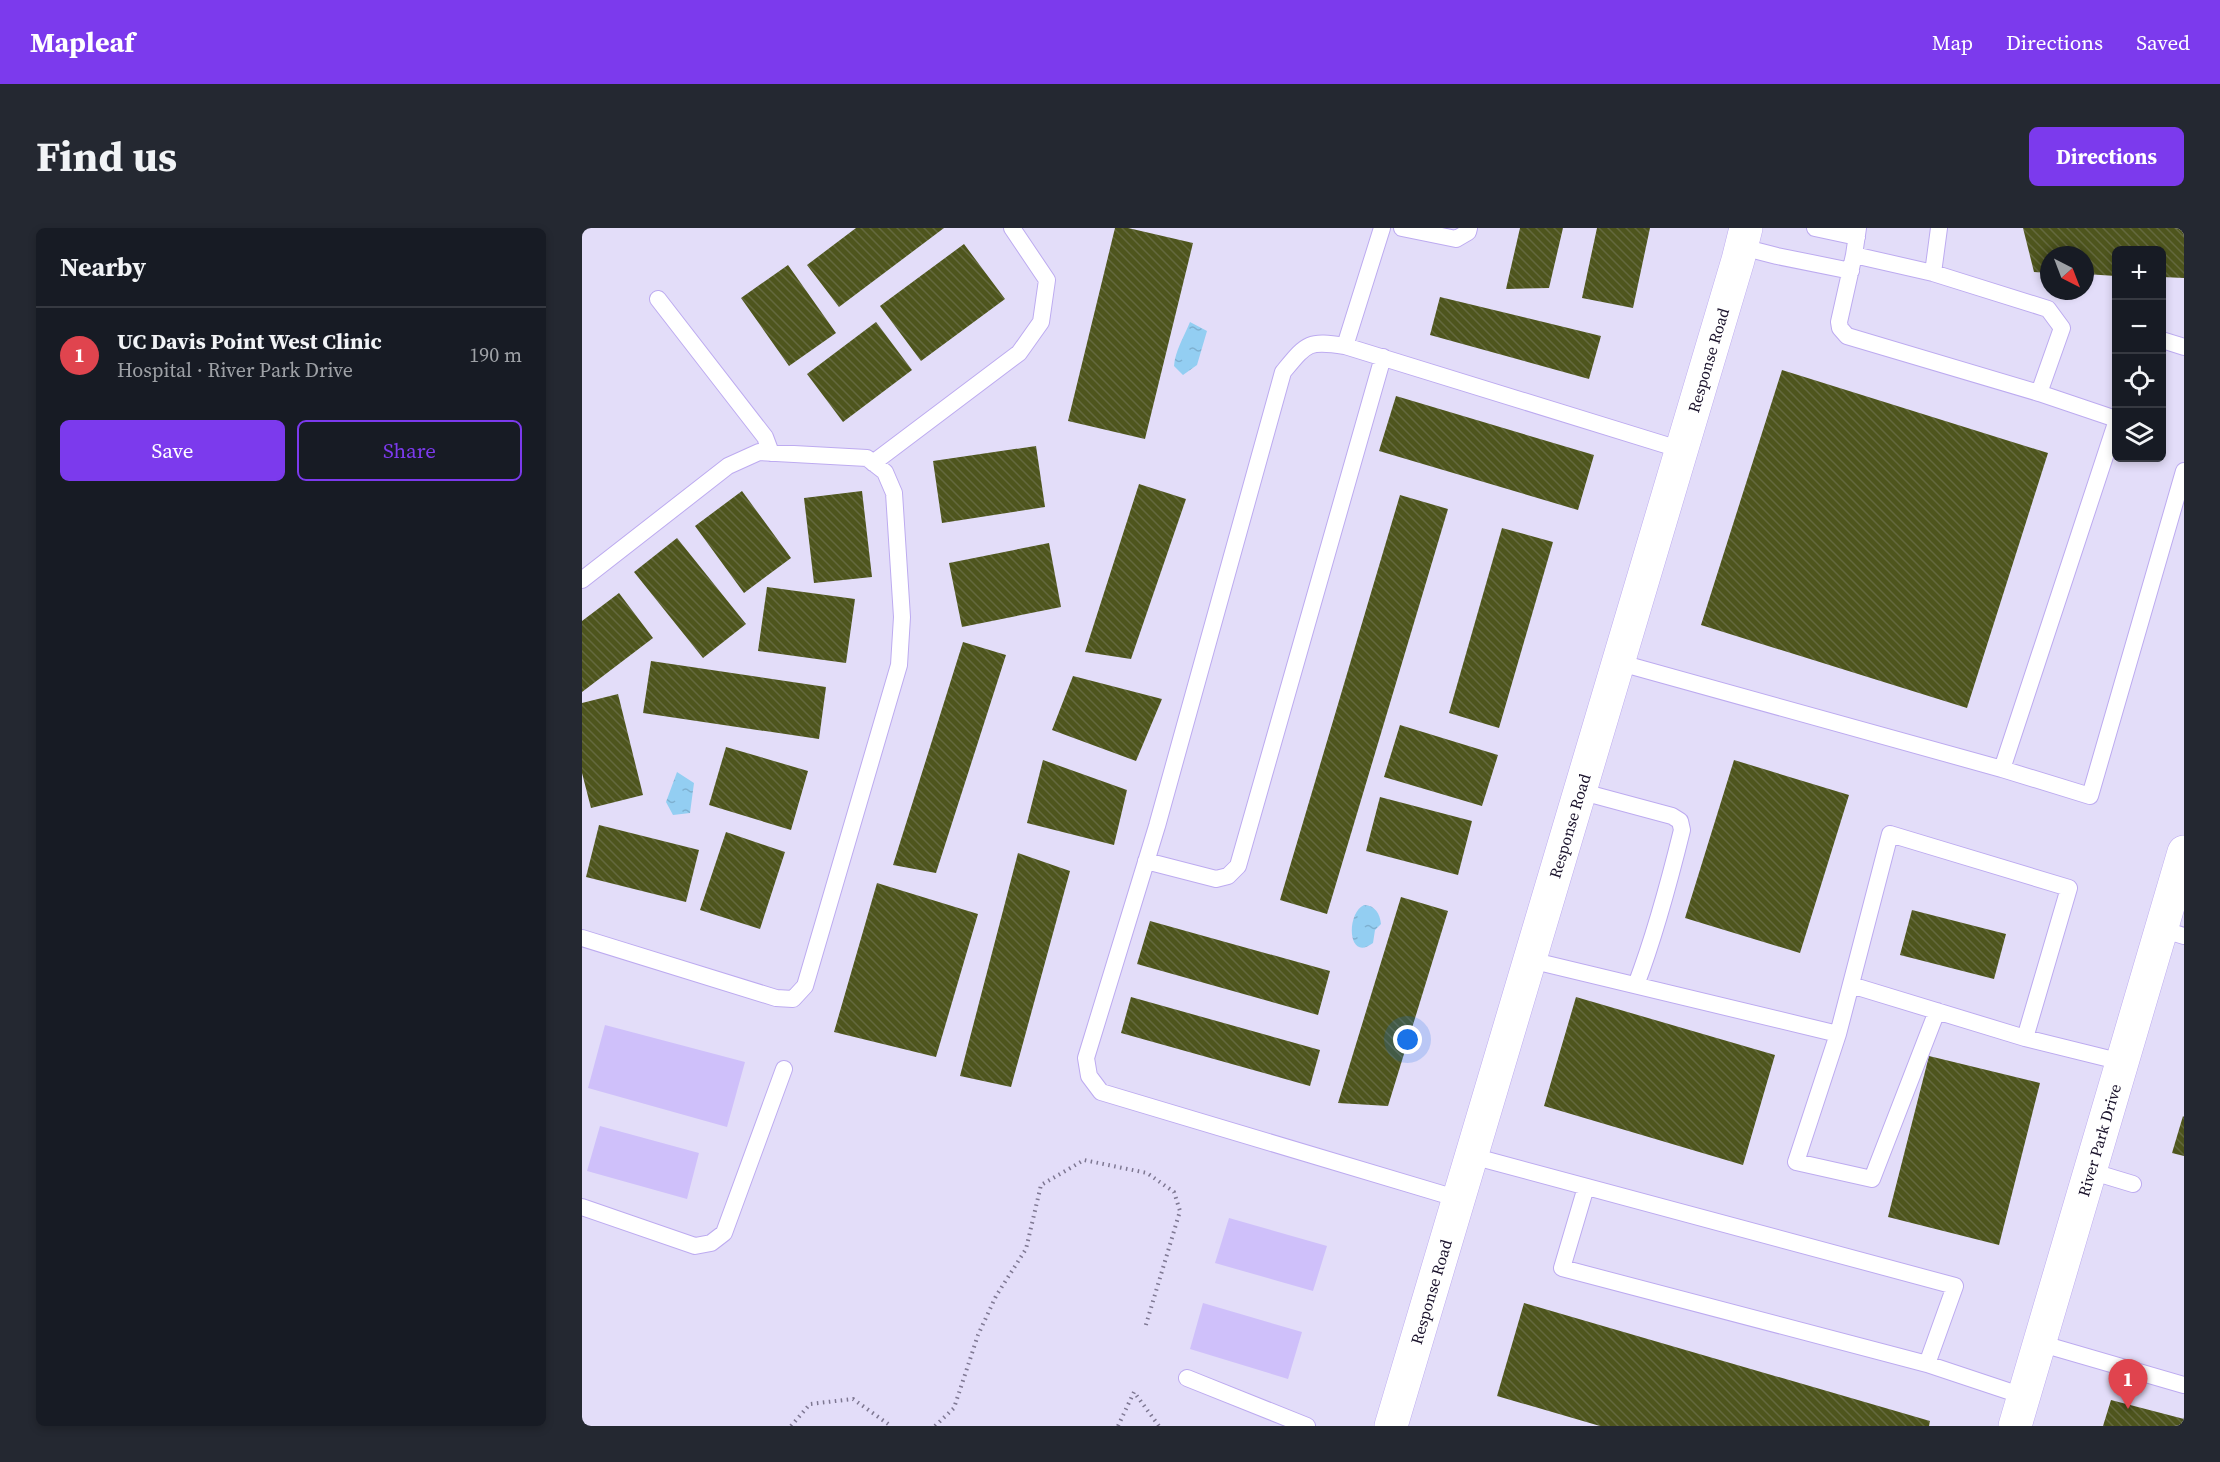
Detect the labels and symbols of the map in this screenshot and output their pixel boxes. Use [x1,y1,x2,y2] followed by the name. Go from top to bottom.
[2040,246,2094,300] north arrow
[1682,305,1734,415] street label: Response Road
[1544,771,1596,881] street label: Response Road
[1393,1025,1422,1054] your location
[2072,1081,2126,1199] street label: River Park Drive
[1405,1237,1457,1347] street label: Response Road
[2108,1360,2148,1409] pin: 1

